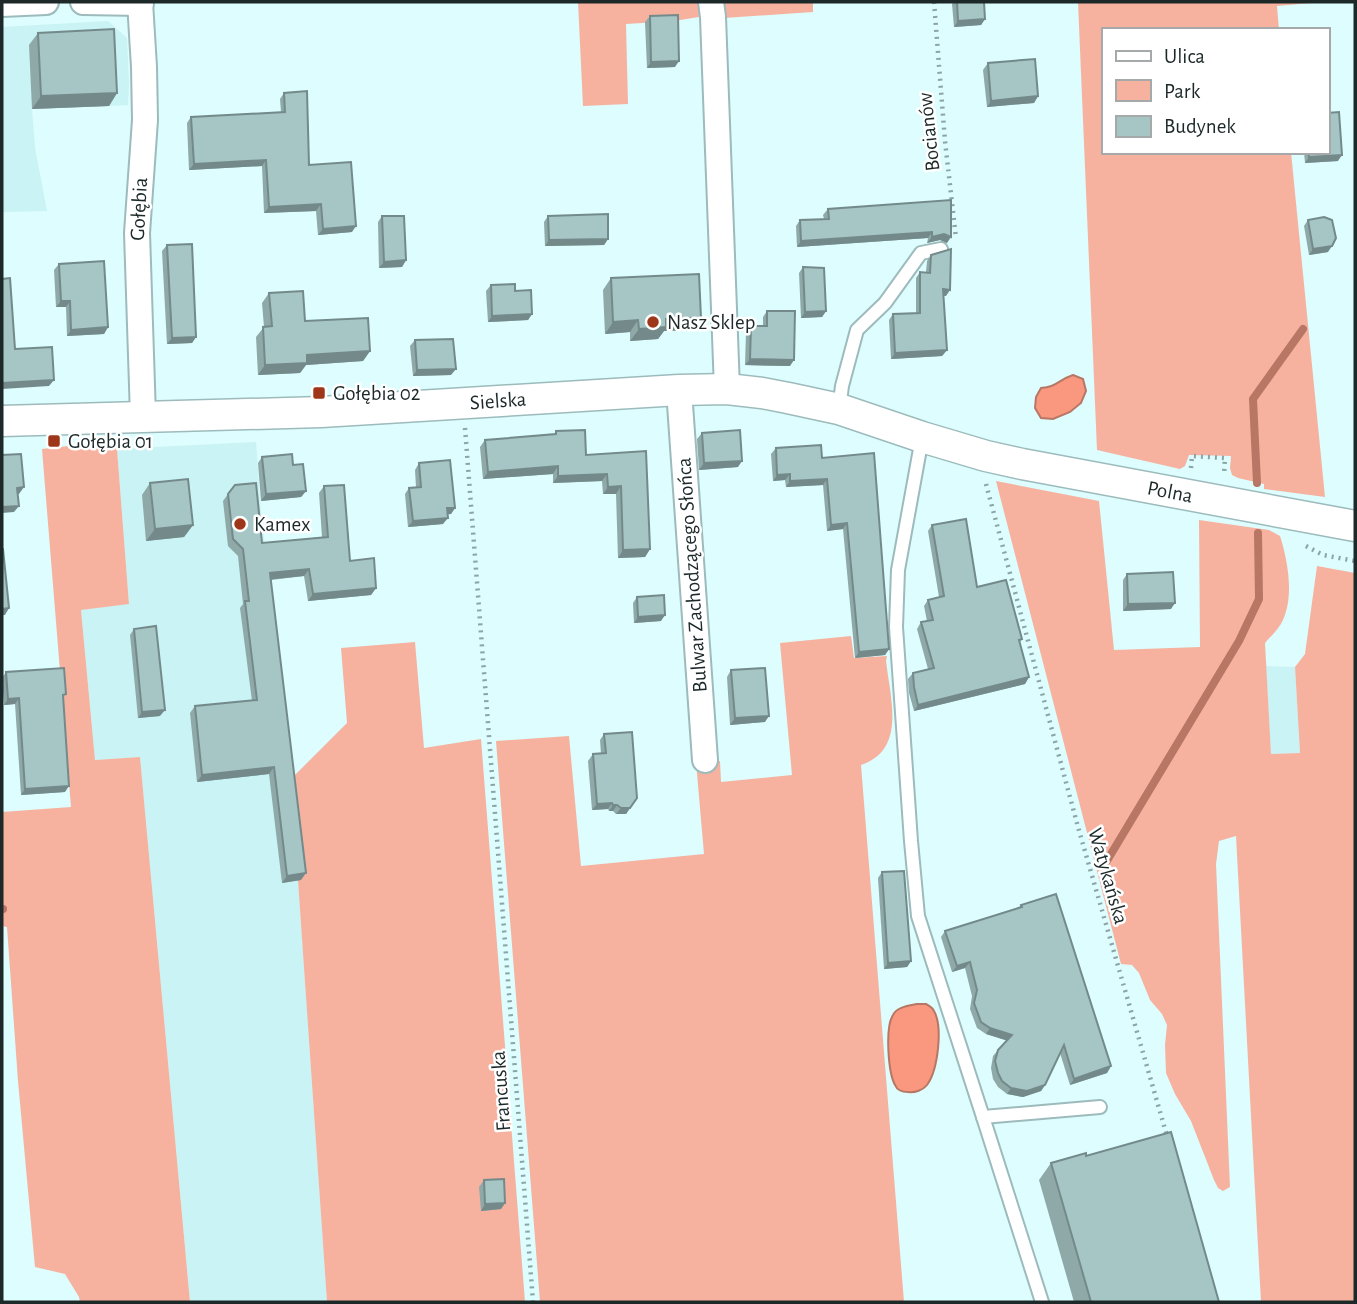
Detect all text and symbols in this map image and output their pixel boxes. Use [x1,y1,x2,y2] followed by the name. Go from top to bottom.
[1102,28,1329,154] legend
[1164,46,1205,67] text: Ulica
[1164,81,1201,102] text: Park
[914,92,944,172] street label: Bocianów
[1164,116,1236,137] text: Budynek
[127,177,151,241] street label: Gołębia
[667,312,755,333] place label: Nasz Sklep
[645,314,661,330] marker: Nasz Sklep
[333,383,420,404] place label: Gołębia 02
[311,385,327,401] marker: Gołębia 02
[469,389,527,413] street label: Sielska
[68,431,153,452] place label: Gołębia 01
[46,433,62,449] marker: Gołębia 01
[673,457,711,693] street label: Bulwar Zachodzącego Słońca
[1145,477,1195,507] street label: Polna
[254,514,310,535] place label: Kamex
[232,516,248,532] marker: Kamex
[1084,825,1132,927] street label: Watykańska
[488,1050,514,1132] street label: Francuska

